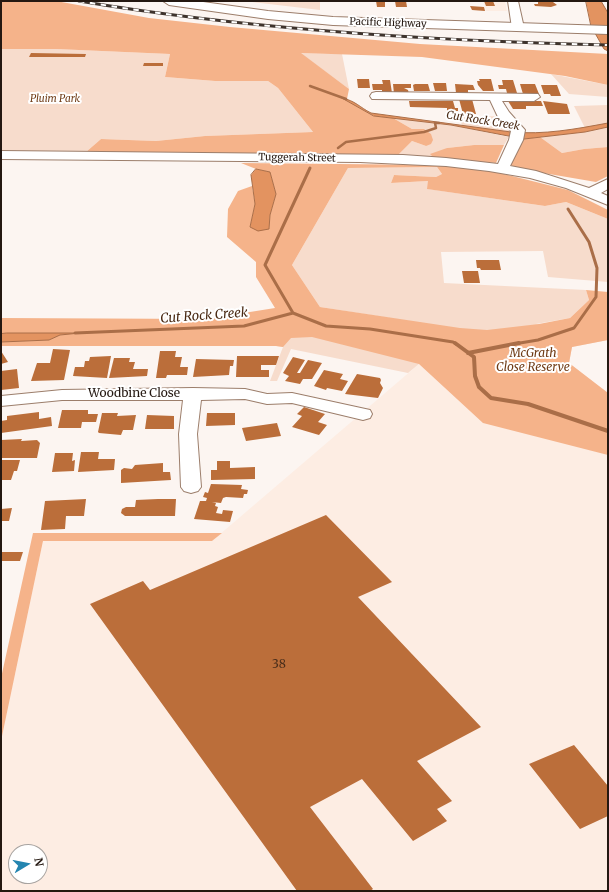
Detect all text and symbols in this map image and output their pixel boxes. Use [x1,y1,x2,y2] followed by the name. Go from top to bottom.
[349,16,427,30] street label: Pacific Highway
[30,93,80,105] park label: Pluim Park
[445,109,521,133] water label: Cut Rock Creek
[258,151,336,165] street label: Tuggerah Street
[160,305,248,327] water label: Cut Rock Creek
[496,347,570,375] park label: McGrath Close Reserve
[88,387,180,401] street label: Woodbine Close
[272,658,286,672] house number: 38
[8,844,48,884] north arrow
[31,857,46,868] text: N

